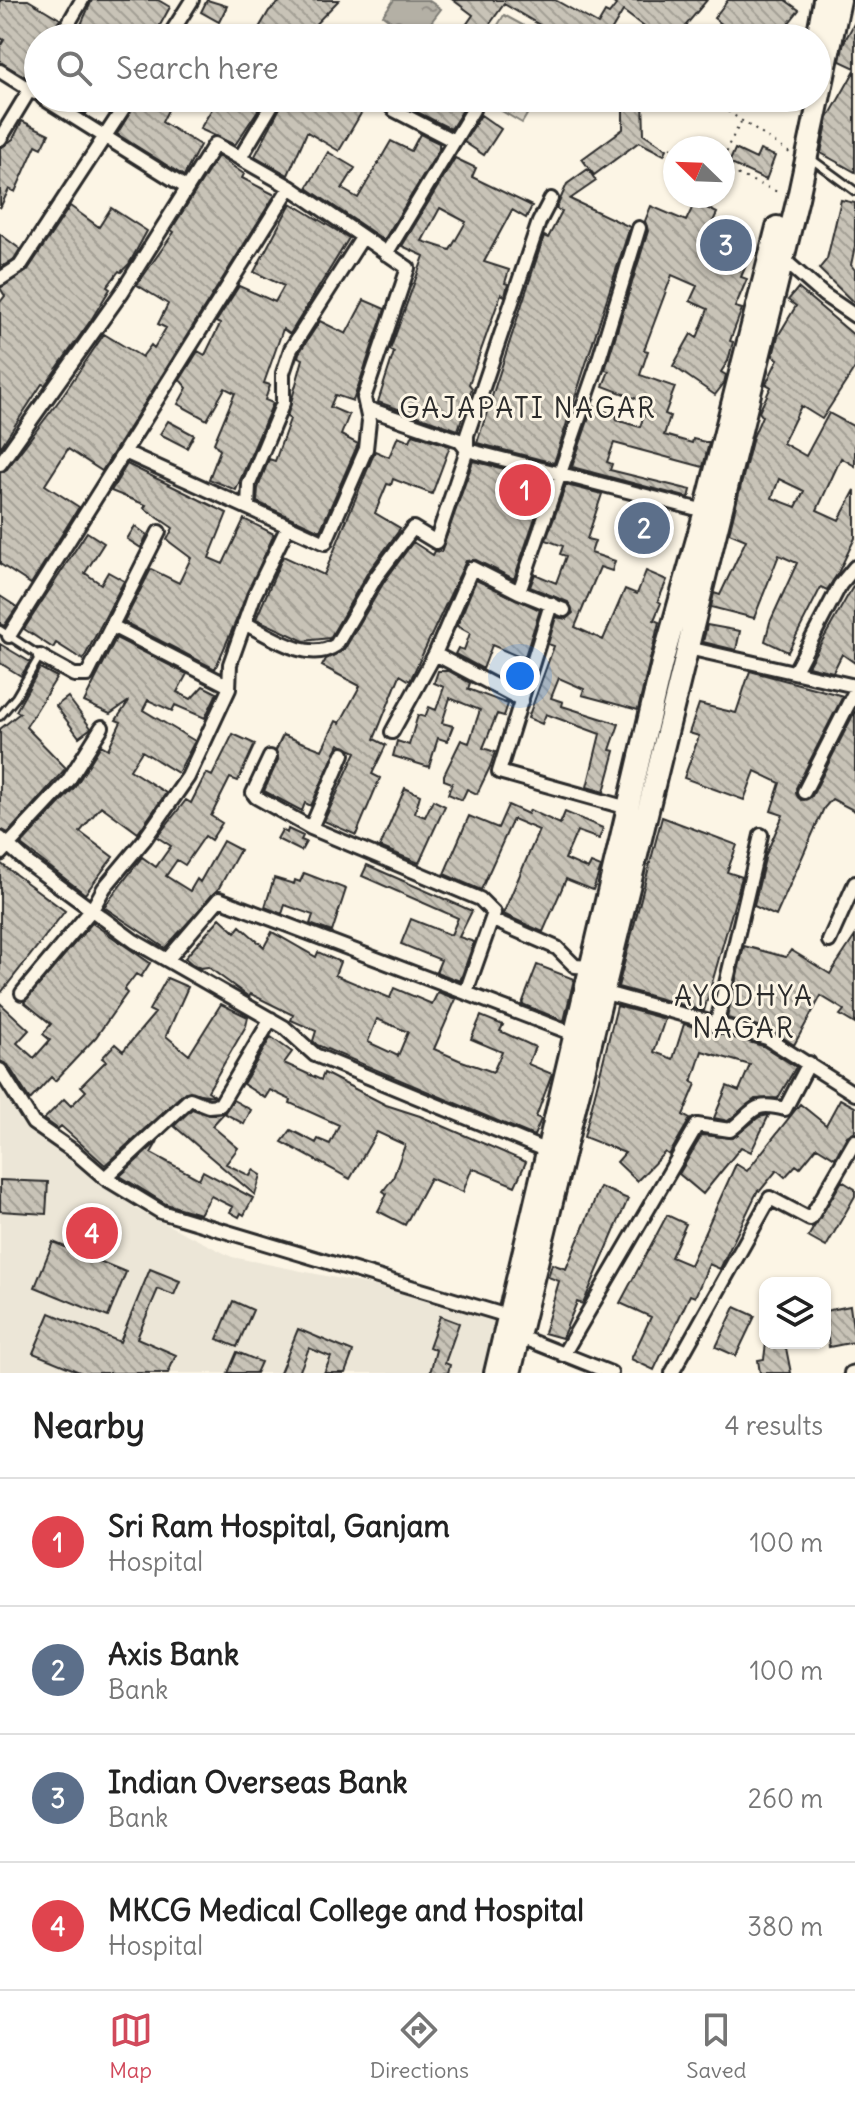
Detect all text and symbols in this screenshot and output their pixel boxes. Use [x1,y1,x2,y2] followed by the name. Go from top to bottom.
[24,24,831,112] search box
[52,46,96,90] icon: search
[116,49,279,87] text: Search here
[663,136,735,208] north arrow
[700,215,752,275] pin: 3
[399,390,657,426] district label: GAJAPATI NAGAR
[499,460,551,520] pin: 1
[618,498,670,558] pin: 2
[500,656,540,696] your location
[674,978,814,1046] district label: AYODHYA NAGAR
[66,1203,118,1263] pin: 4
[759,1277,831,1349] map controls
[759,1277,831,1349] button: layers
[32,1404,145,1447] text: Nearby
[725,1409,823,1442] text: 4 results
[108,1507,450,1545] text: Sri Ram Hospital, Ganjam
[53,1526,63,1559] text: 1
[749,1526,823,1559] text: 100 m
[108,1545,203,1578] text: Hospital
[108,1635,239,1673] text: Axis Bank
[51,1654,65,1687] text: 2
[749,1654,823,1687] text: 100 m
[108,1673,168,1706] text: Bank
[108,1763,408,1801] text: Indian Overseas Bank
[51,1782,65,1815] text: 3
[748,1782,823,1815] text: 260 m
[108,1801,168,1834] text: Bank
[108,1891,584,1929] text: MKCG Medical College and Hospital
[50,1910,66,1943] text: 4
[747,1910,823,1943] text: 380 m
[108,1929,203,1962] text: Hospital
[109,2008,153,2084] tab: Map
[370,2008,469,2084] tab: Directions
[686,2008,746,2084] tab: Saved

